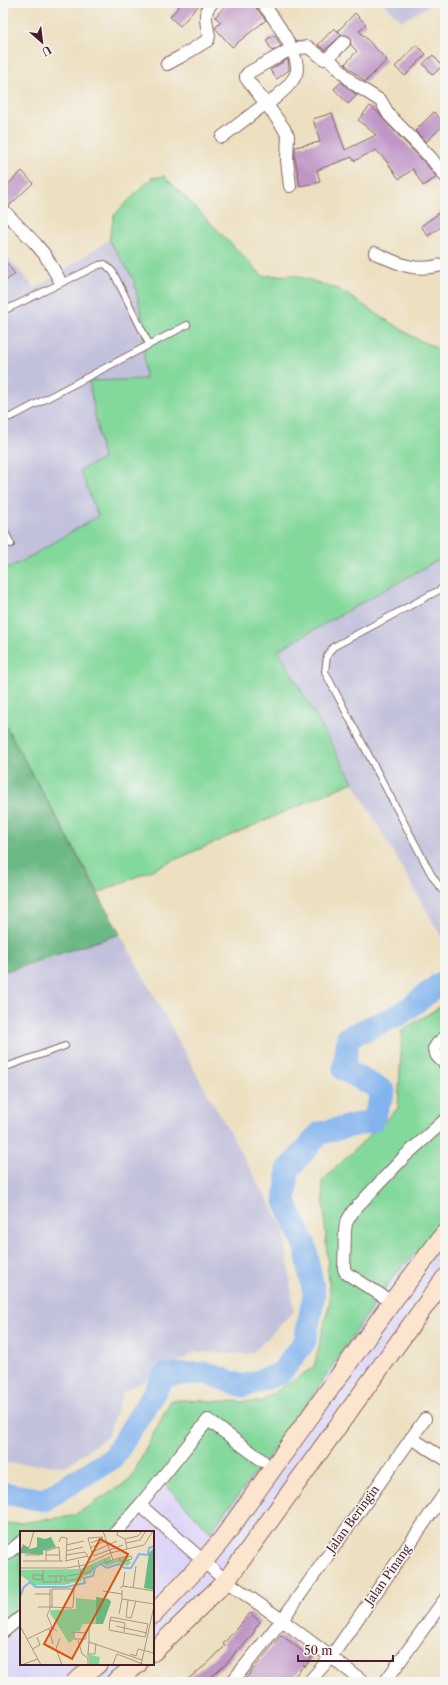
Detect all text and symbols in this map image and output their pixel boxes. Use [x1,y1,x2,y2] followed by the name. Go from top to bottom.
[22,22,62,62] north arrow
[39,43,54,59] text: U
[322,1482,382,1557] street label: Jalan Beringin
[20,1531,154,1665] inset map
[360,1541,414,1609] street label: Jalan Pinang
[298,1637,393,1663] scale bar
[304,1643,333,1658] text: 50 m

